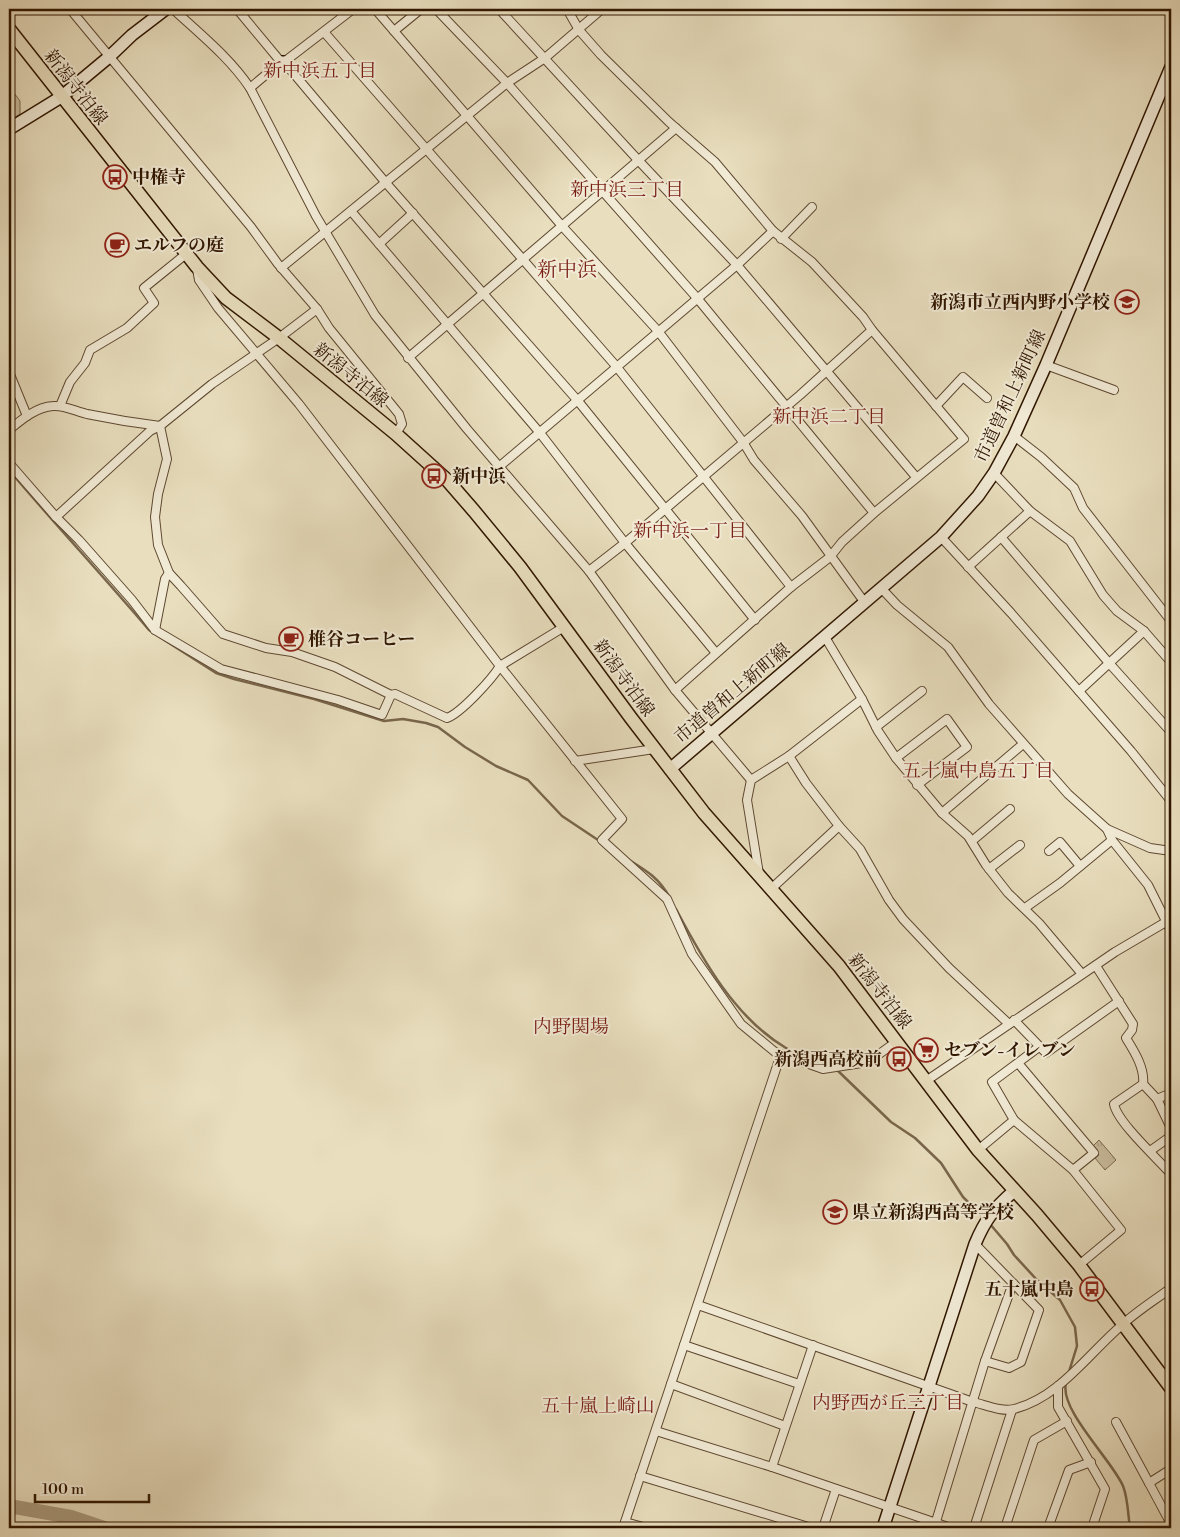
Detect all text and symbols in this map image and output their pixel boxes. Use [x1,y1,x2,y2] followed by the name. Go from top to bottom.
[39,45,112,130] street label: 新潟寺泊線
[263,59,377,83] district label: 新中浜五丁目
[102,164,128,190] bus stop icon: 中権寺
[132,166,186,189] place label: 中権寺
[570,178,684,202] district label: 新中浜三丁目
[104,232,130,258] cafe icon: エルフの庭
[134,234,224,257] place label: エルフの庭
[537,258,597,283] district label: 新中浜
[1114,289,1140,315] school or university icon: 新潟市立西内野小学校
[930,291,1110,314] place label: 新潟市立西内野小学校
[970,326,1051,466] street label: 市道曽和上新町線
[308,338,393,413] street label: 新潟寺泊線
[772,405,886,429] district label: 新中浜二丁目
[421,463,447,489] bus stop icon: 新中浜
[452,465,506,488] place label: 新中浜
[633,519,747,543] district label: 新中浜一丁目
[278,626,304,652] cafe icon: 椎谷コーヒー
[308,628,415,651] place label: 椎谷コーヒー
[588,635,659,721] street label: 新潟寺泊線
[670,638,795,748] street label: 市道曽和上新町線
[902,759,1054,783] district label: 五十嵐中島五丁目
[843,949,916,1034] street label: 新潟寺泊線
[533,1015,609,1039] district label: 内野関場
[913,1037,939,1063] supermarket icon: セブン-イレブン
[944,1039,1076,1062] place label: セブン-イレブン
[886,1046,912,1072] bus stop icon: 新潟西高校前
[774,1048,882,1071] place label: 新潟西高校前
[822,1199,848,1225] school or university icon: 県立新潟西高等学校
[852,1201,1014,1224] place label: 県立新潟西高等学校
[1079,1276,1105,1302] bus stop icon: 五十嵐中島
[984,1278,1074,1301] place label: 五十嵐中島
[812,1391,964,1415] district label: 内野西が丘三丁目
[541,1394,655,1418] district label: 五十嵐上崎山
[35,1472,149,1504] scale bar
[42,1480,84,1499] text: 100 m

